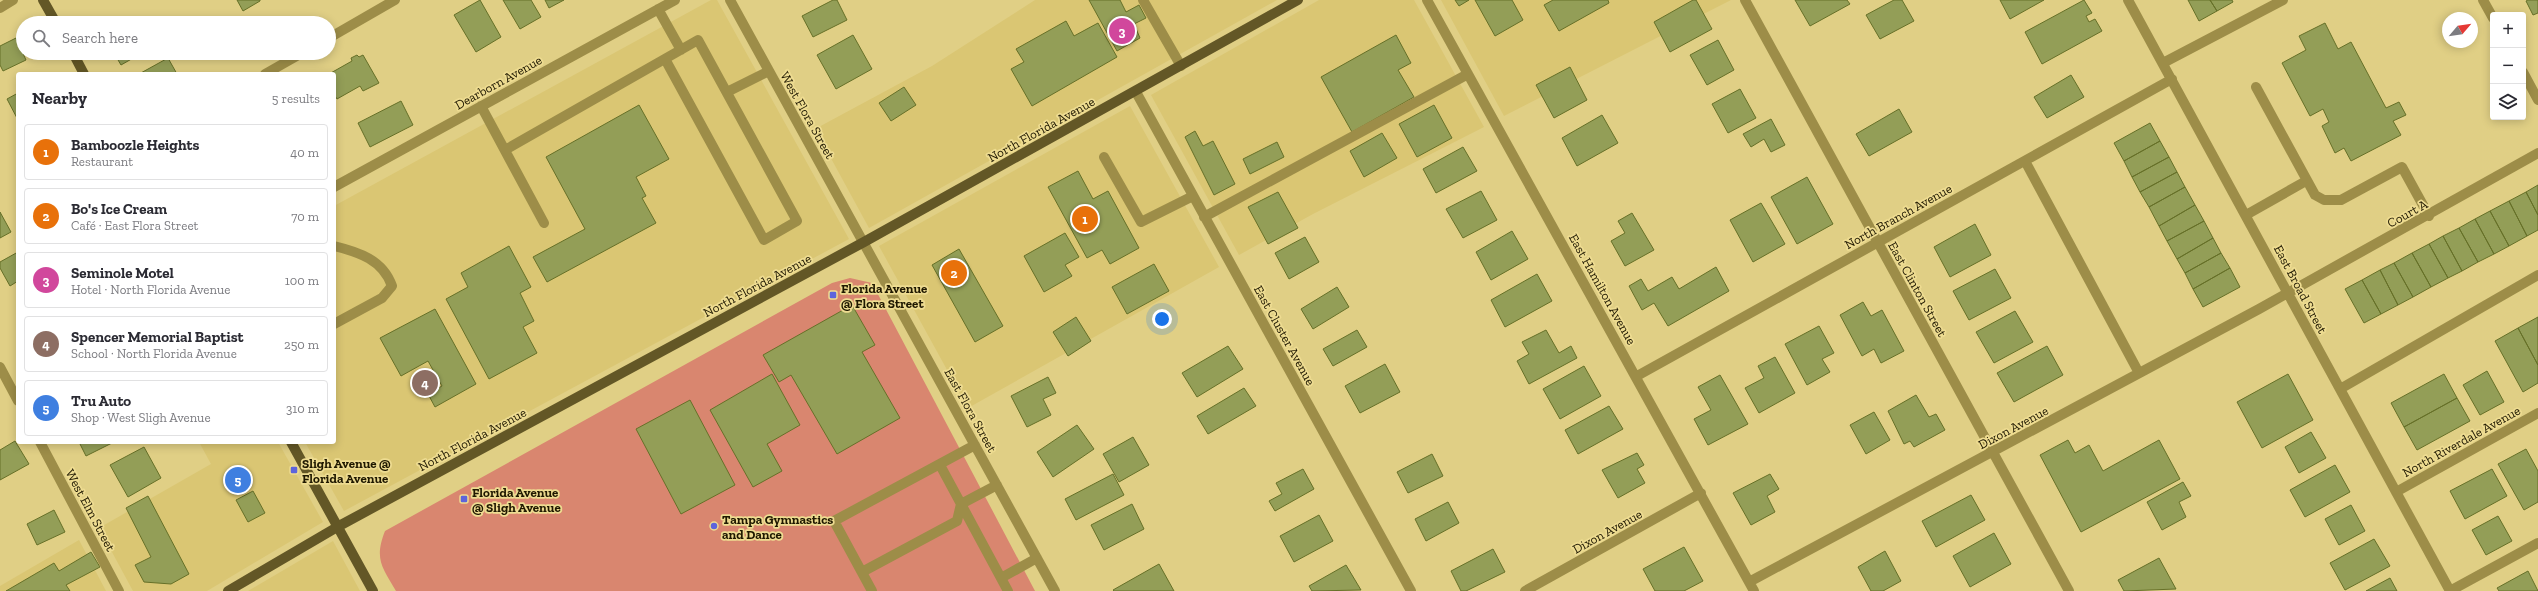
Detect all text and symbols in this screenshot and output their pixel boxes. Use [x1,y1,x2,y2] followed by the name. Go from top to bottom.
[2442,12,2478,48] north arrow
[2490,12,2526,120] map controls
[2490,12,2526,48] button: +
[16,16,336,60] search box
[1109,16,1135,46] pin: 3
[30,27,52,49] icon: search
[62,29,138,47] text: Search here
[2490,48,2526,84] button: −
[452,52,544,113] street label: Dearborn Avenue
[777,69,838,162] street label: West Flora Street
[2490,84,2526,120] button: layers
[32,88,87,108] text: Nearby
[272,91,320,106] text: 5 results
[985,94,1097,165] street label: North Florida Avenue
[71,136,199,154] text: Bamboozle Heights
[43,145,49,160] text: 1
[290,145,319,160] text: 40 m
[71,154,133,169] text: Restaurant
[1842,181,1954,252] street label: North Branch Avenue
[2385,196,2430,231] street label: Court A
[71,200,167,218] text: Bo's Ice Cream
[1072,204,1098,234] pin: 1
[43,209,49,224] text: 2
[291,209,319,224] text: 70 m
[71,218,198,233] text: Café · East Flora Street
[1566,231,1639,347] street label: East Hamilton Avenue
[1885,239,1950,340] street label: East Clinton Street
[2271,242,2330,336] street label: East Broad Street
[701,251,814,320] street label: North Florida Avenue
[941,258,967,288] pin: 2
[71,264,174,282] text: Seminole Motel
[43,273,49,288] text: 3
[285,273,319,288] text: 100 m
[841,281,928,311] place label: Florida Avenue @ Flora Street
[71,282,230,297] text: Hotel · North Florida Avenue
[1251,283,1318,388] street label: East Cluster Avenue
[828,290,838,300] marker: Florida Avenue @ Flora Street
[1152,309,1172,329] your location
[71,328,244,346] text: Spencer Memorial Baptist
[42,337,50,352] text: 4
[284,337,319,352] text: 250 m
[71,346,237,361] text: School · North Florida Avenue
[941,366,1000,455] street label: East Flora Street
[412,368,438,398] pin: 4
[71,392,131,410] text: Tru Auto
[43,401,49,416] text: 5
[286,401,319,416] text: 310 m
[1976,403,2051,452] street label: Dixon Avenue
[2400,403,2523,480] street label: North Riverdale Avenue
[416,405,529,474] street label: North Florida Avenue
[71,410,211,425] text: Shop · West Sligh Avenue
[302,456,391,486] place label: Sligh Avenue @ Florida Avenue
[225,465,251,495] pin: 5
[289,465,299,475] marker: Sligh Avenue @ Florida Avenue
[63,467,119,554] street label: West Elm Street
[472,485,561,515] place label: Florida Avenue @ Sligh Avenue
[459,494,469,504] marker: Florida Avenue @ Sligh Avenue
[1570,506,1645,557] street label: Dixon Avenue
[722,512,833,542] place label: Tampa Gymnastics and Dance
[709,521,719,531] marker: Tampa Gymnastics and Dance

